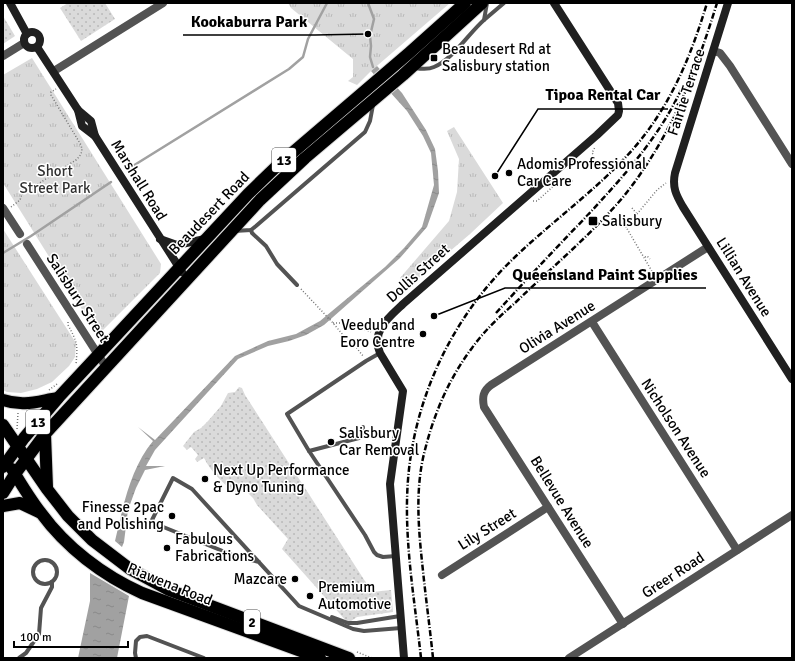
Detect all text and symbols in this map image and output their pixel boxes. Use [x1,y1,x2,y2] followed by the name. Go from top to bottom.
[183,7,315,35] callout: Kookaburra Park
[191,12,308,32] text: Kookaburra Park
[442,40,551,75] place label: Beaudesert Rd at Salisbury station
[663,46,709,138] street label: Fairlie Terrace
[429,53,439,63] marker: Beaudesert Rd at Salisbury station
[538,81,668,109] callout: Tipoa Rental Car
[546,85,661,105] text: Tipoa Rental Car
[107,136,171,224] street label: Marshall Road
[272,148,296,172] road number: 13
[517,155,647,190] place label: Adomis Professional Car Care
[19,162,91,197] park label: Short Street Park
[165,168,253,258] street label: Beaudesert Road
[504,168,514,178] marker: Adomis Professional Car Care
[602,212,662,230] place label: Salisbury
[587,215,599,227] marker: Salisbury
[712,234,776,320] street label: Lillian Avenue
[383,240,453,306] street label: Dollis Street
[43,250,113,346] street label: Salisbury Street
[505,260,706,288] callout: Queensland Paint Supplies
[512,265,698,285] text: Queensland Paint Supplies
[515,296,599,358] street label: Olivia Avenue
[340,316,415,351] place label: Veedub and Eoro Centre
[418,329,428,339] marker: Veedub and Eoro Centre
[637,375,715,481] street label: Nicholson Avenue
[26,410,50,434] road number: 13
[339,424,419,459] place label: Salisbury Car Removal
[326,437,336,447] marker: Salisbury Car Removal
[527,453,597,551] street label: Bellevue Avenue
[213,461,350,496] place label: Next Up Performance & Dyno Tuning
[200,474,210,484] marker: Next Up Performance & Dyno Tuning
[78,498,164,533] place label: Finesse 2pac and Polishing
[455,504,519,554] street label: Lily Street
[167,511,177,521] marker: Finesse 2pac and Polishing
[175,530,255,565] place label: Fabulous Fabrications
[162,543,172,553] marker: Fabulous Fabrications
[638,548,708,602] street label: Greer Road
[125,559,215,609] street label: Riawena Road
[233,570,287,588] place label: Mazcare
[290,574,300,584] marker: Mazcare
[318,578,391,613] place label: Premium Automotive
[305,591,315,601] marker: Premium Automotive
[244,610,260,634] road number: 2
[14,623,128,649] scale bar
[20,630,52,645] text: 100 m

